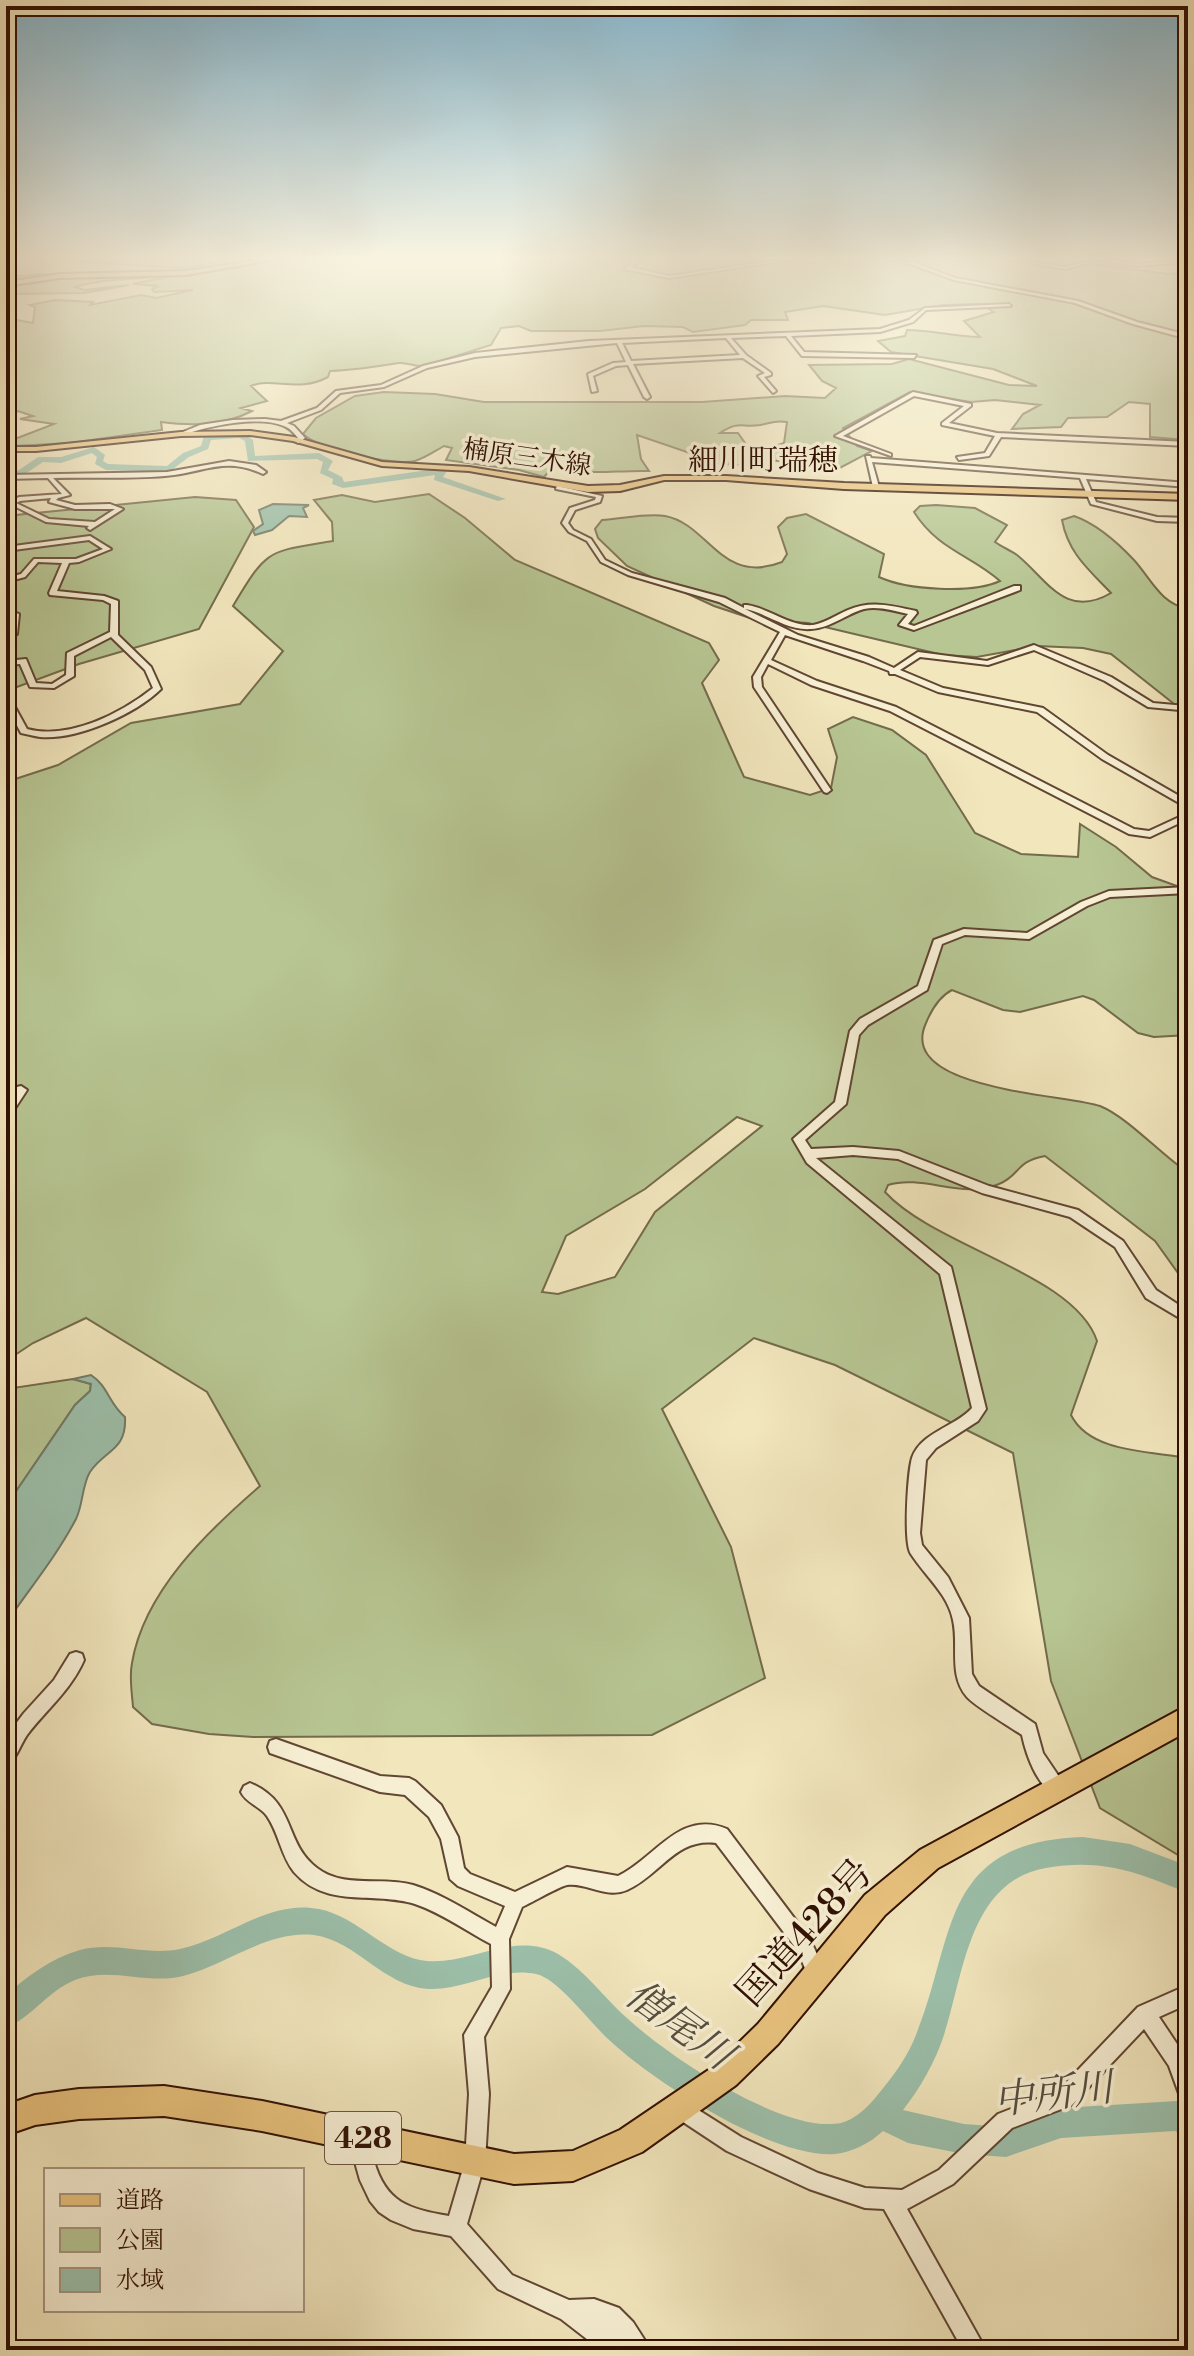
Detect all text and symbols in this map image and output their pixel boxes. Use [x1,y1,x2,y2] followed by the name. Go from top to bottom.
[460,433,593,483] street label: 楠原三木線
[688,442,838,480] district label: 細川町瑞穂
[727,1850,883,2016] street label: 国道428号
[616,1970,745,2083] water label: 僧尾川
[991,2062,1120,2127] water label: 中所川
[325,2112,401,2164] road number: 428
[44,2168,304,2312] legend
[116,2186,164,2216] text: 道路
[116,2226,164,2256] text: 公園
[116,2266,164,2296] text: 水域

